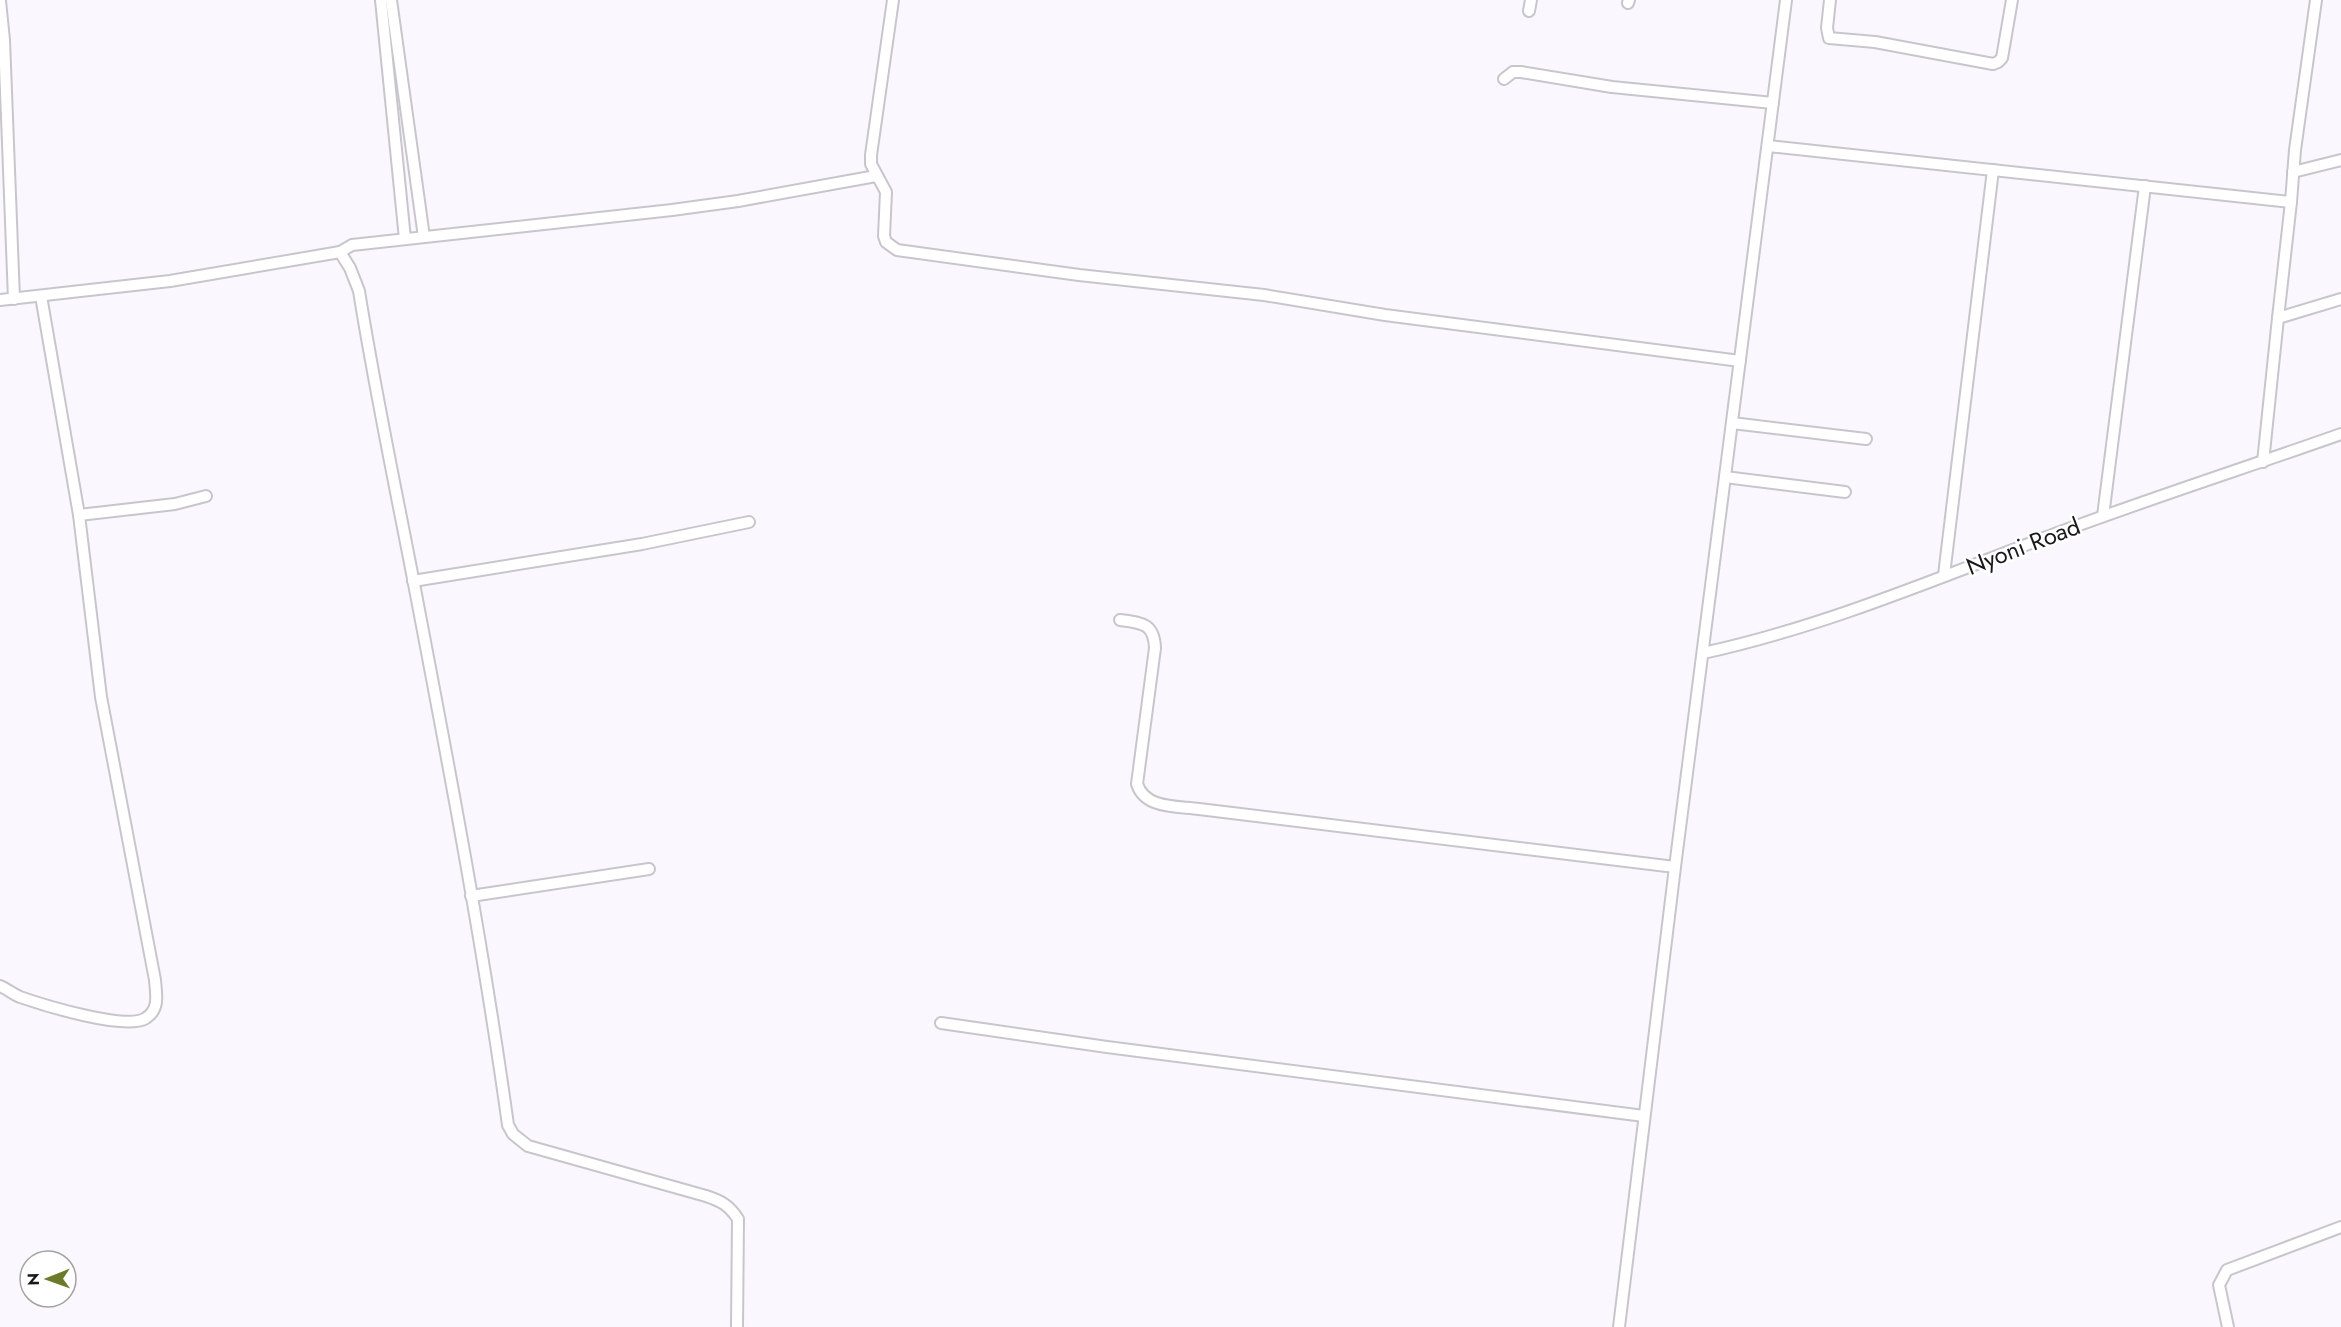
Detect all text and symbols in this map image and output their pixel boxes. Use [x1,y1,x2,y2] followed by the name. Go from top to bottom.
[1961,508,2085,584] street label: Nyoni Road
[18,1249,78,1309] north arrow
[22,1273,45,1286] text: N

